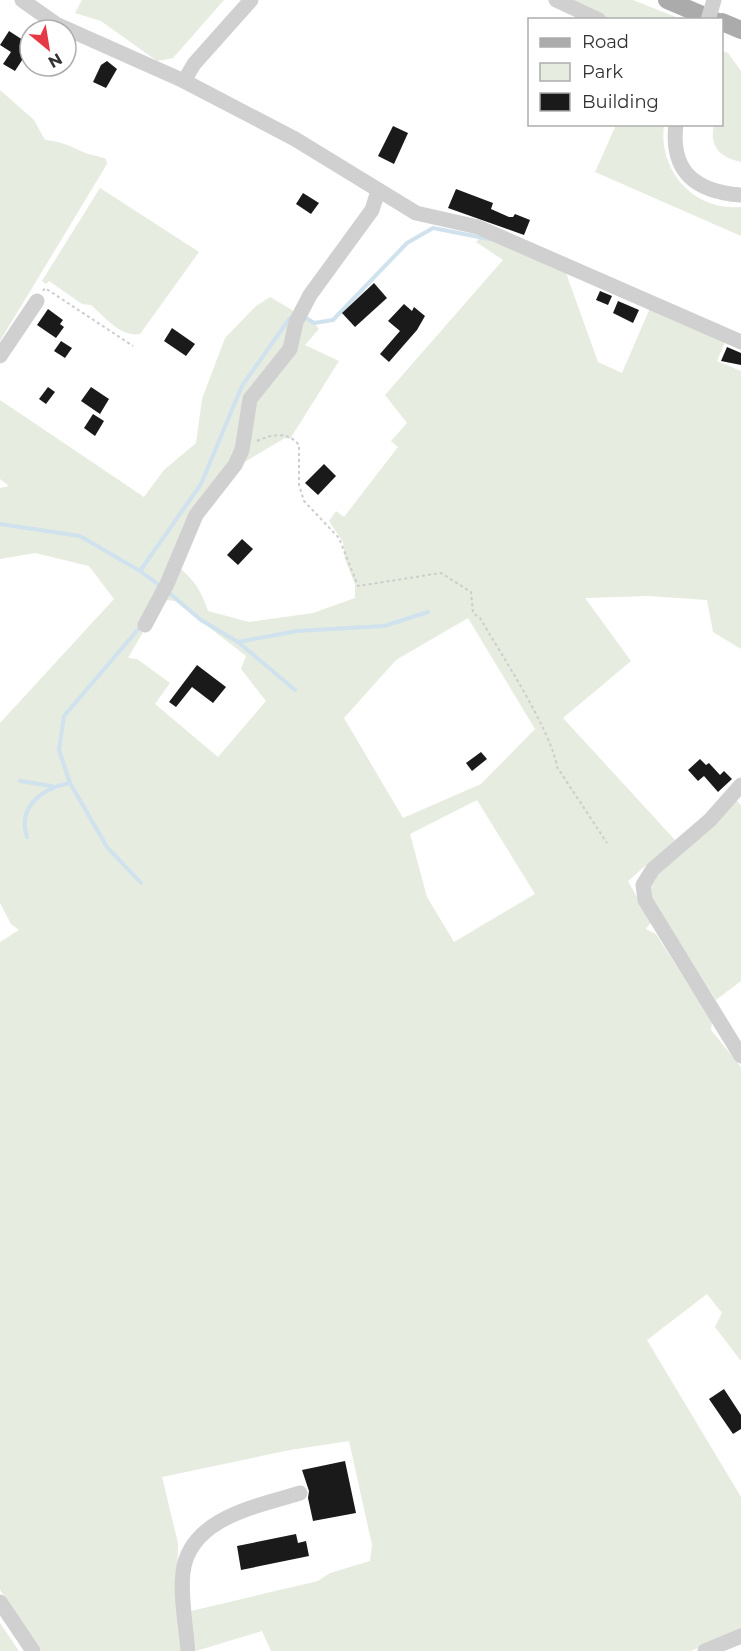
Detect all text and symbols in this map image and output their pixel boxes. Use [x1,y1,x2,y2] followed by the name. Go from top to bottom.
[18,18,78,78] north arrow
[528,18,723,126] legend
[582,31,629,53] text: Road
[45,49,66,72] text: N
[582,61,623,83] text: Park
[582,91,659,113] text: Building

